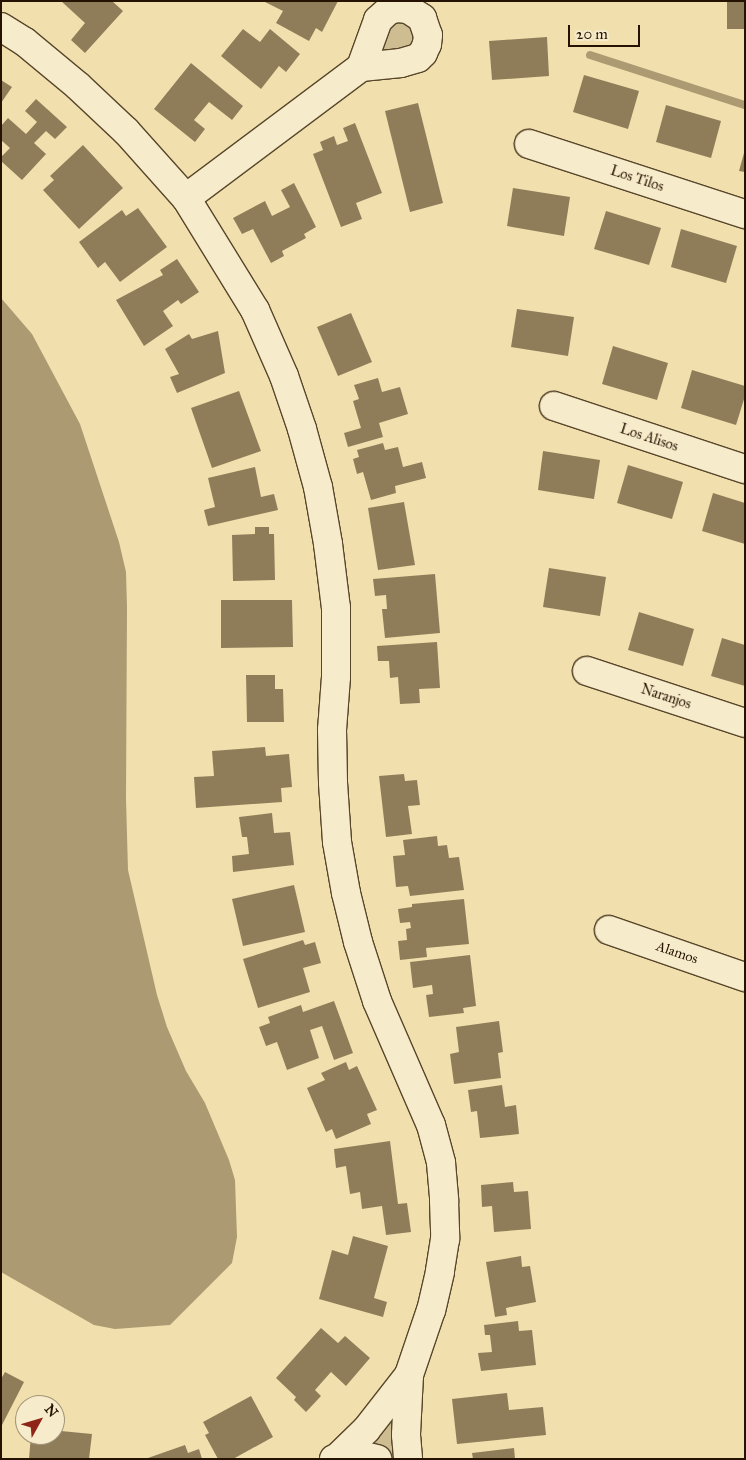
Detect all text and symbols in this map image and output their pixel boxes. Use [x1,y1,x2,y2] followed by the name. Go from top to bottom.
[571,15,644,47] scale bar
[576,25,608,43] text: 20 m
[608,163,666,195] street label: Los Tilos
[618,421,680,455] street label: Los Alisos
[639,681,693,713] street label: Naranjos
[654,938,700,968] street label: Alamos
[15,1395,65,1445] north arrow
[41,1401,62,1421] text: N

